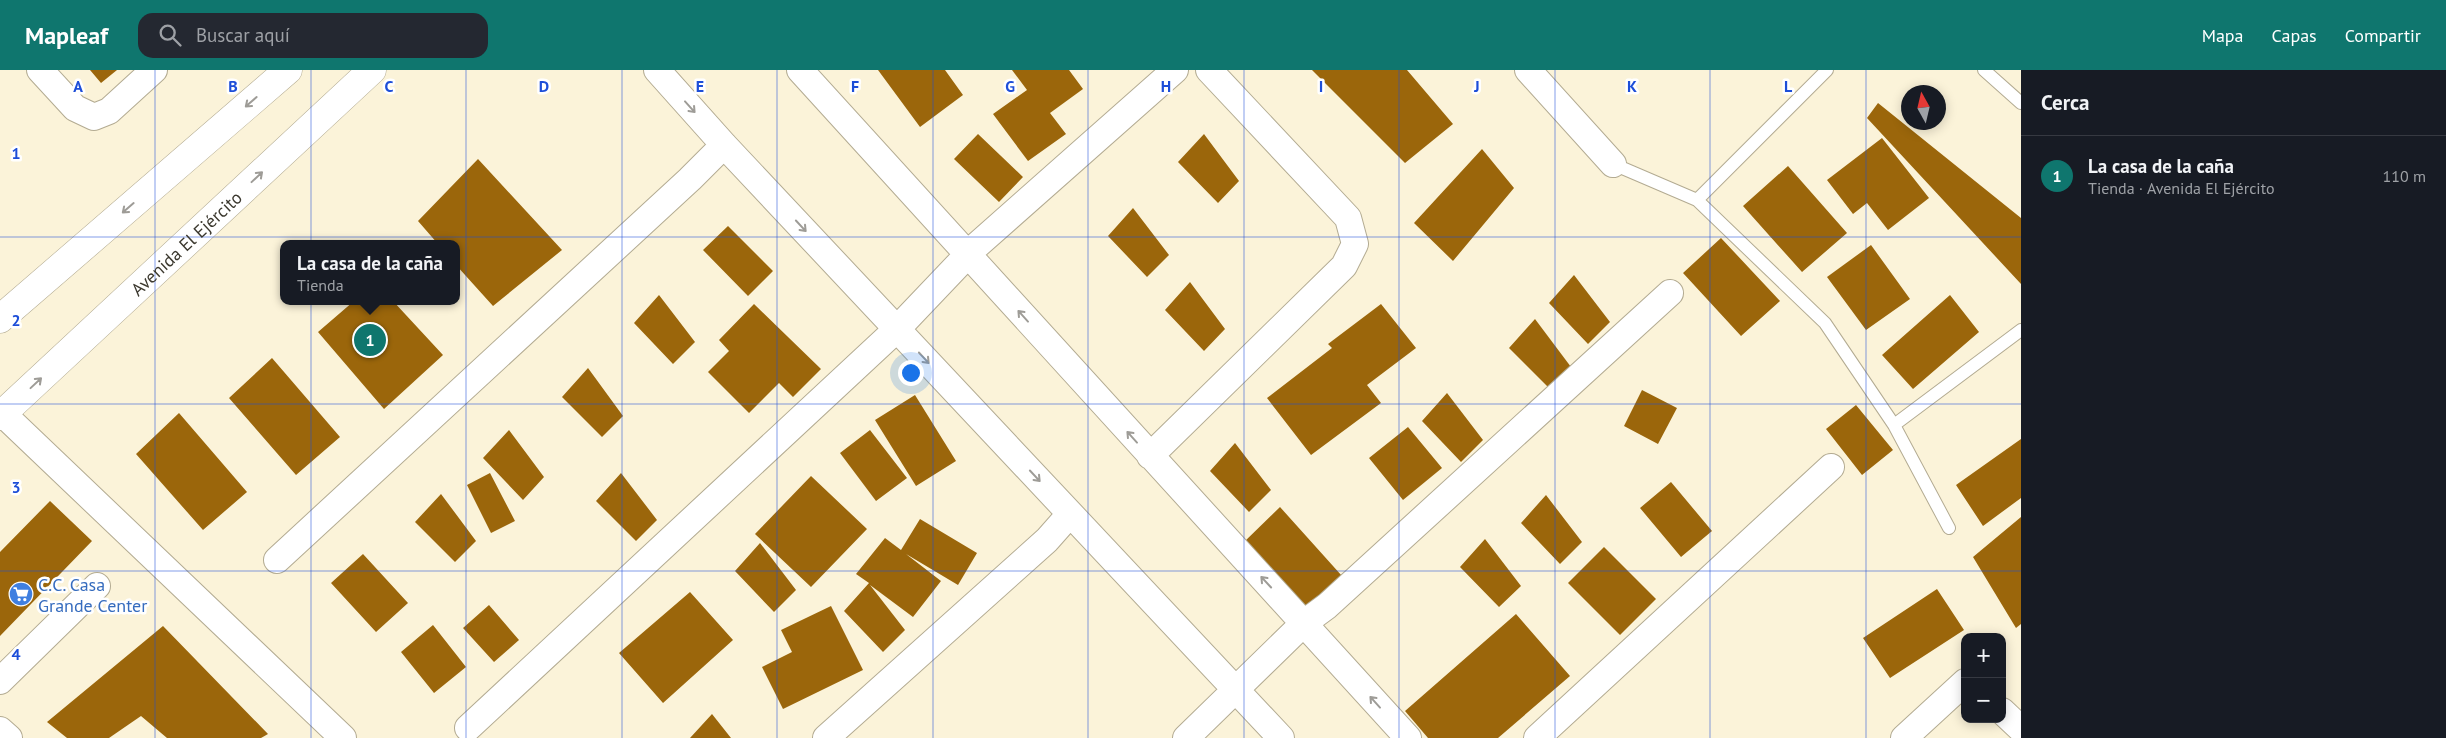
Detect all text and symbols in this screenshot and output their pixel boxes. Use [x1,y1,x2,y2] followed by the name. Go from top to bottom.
[138,13,488,58] search box
[25,20,108,51] text: Mapleaf
[156,21,184,49] icon: search
[196,23,290,47] text: Buscar aquí
[2202,24,2244,47] text: Mapa
[2272,24,2317,47] text: Capas
[2345,24,2421,47] text: Compartir
[73,76,83,96] text: A
[228,76,238,96] text: B
[385,76,394,96] text: C
[539,76,549,96] text: D
[696,76,704,96] text: E
[851,76,859,96] text: F
[1005,76,1015,96] text: G
[1161,76,1171,96] text: H
[1319,76,1323,96] text: I
[1473,76,1480,96] text: J
[1627,76,1637,96] text: K
[1784,76,1793,96] text: L
[1901,85,1946,130] north arrow
[2041,89,2090,116] text: Cerca
[245,96,258,108] one-way arrow
[684,100,696,113] one-way arrow
[11,143,21,163] text: 1
[2088,154,2234,178] text: La casa de la caña
[2052,166,2062,186] text: 1
[2383,166,2426,186] text: 110 m
[251,171,263,183] one-way arrow
[2088,178,2274,198] text: Tienda · Avenida El Ejército
[126,186,246,300] street label: Avenida El Ejército
[122,203,135,214] one-way arrow
[795,220,807,233] one-way arrow
[280,240,460,305] popup
[297,251,443,275] text: La casa de la caña
[297,275,344,295] text: Tienda
[1018,309,1029,322] one-way arrow
[11,310,21,330] text: 2
[354,321,386,359] pin: 1
[918,351,930,364] one-way arrow
[898,360,924,386] your location
[29,377,42,389] one-way arrow
[1126,430,1138,443] one-way arrow
[1029,470,1041,482] one-way arrow
[11,477,21,497] text: 3
[38,573,147,617] place label: C.C. Casa Grande Center
[1260,576,1272,588] one-way arrow
[8,581,34,607] supermarket icon: C.C. Casa Grande Center
[1961,633,2006,723] map controls
[1961,633,2006,678] button: +
[11,644,21,664] text: 4
[1961,678,2006,723] button: −
[1370,695,1381,708] one-way arrow

